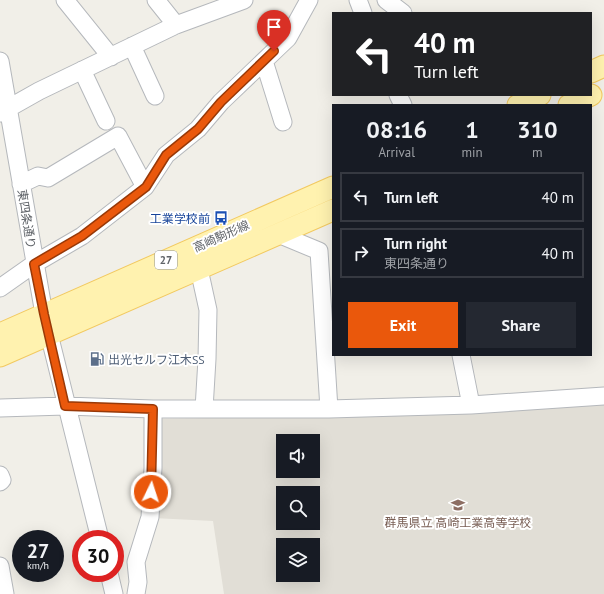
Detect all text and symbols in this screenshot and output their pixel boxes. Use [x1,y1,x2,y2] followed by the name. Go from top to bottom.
[257,10,291,51] pin
[263,16,285,38] icon: arrive
[414,24,475,61] text: 40 m
[348,28,400,80] icon: left
[414,60,479,83] text: Turn left
[366,114,427,145] text: 08:16
[465,114,479,145] text: 1
[517,114,558,145] text: 310
[379,144,415,161] text: Arrival
[461,144,483,161] text: min
[532,144,543,161] text: m
[350,186,372,208] icon: left
[15,188,39,250] street label: 東四条通り
[384,188,438,207] text: Turn left
[541,188,574,207] text: 40 m
[213,210,229,226] bus stop icon: 工業学校前
[150,211,210,226] place label: 工業学校前
[191,217,251,255] street label: 高崎駒形線
[384,234,447,253] text: Turn right
[350,242,372,264] icon: right
[541,244,574,263] text: 40 m
[155,251,177,269] road number: 27
[384,255,449,272] text: 東四条通り
[348,302,458,348] button: Exit
[466,302,576,348] button: Share
[89,351,105,367] fuel station icon: 出光セルフ江木SS
[108,352,205,367] place label: 出光セルフ江木SS
[276,434,320,582] map controls
[276,434,320,478] button: sound
[130,471,172,513] position arrow
[276,486,320,530] button: search
[450,497,466,513] school or university icon: 群馬県立 高崎工業高等学校
[384,515,532,530] place label: 群馬県立 高崎工業高等学校
[72,530,124,582] speed limit sign: 30
[27,538,49,564] text: 27
[276,538,320,582] button: layers
[27,559,49,572] text: km/h

